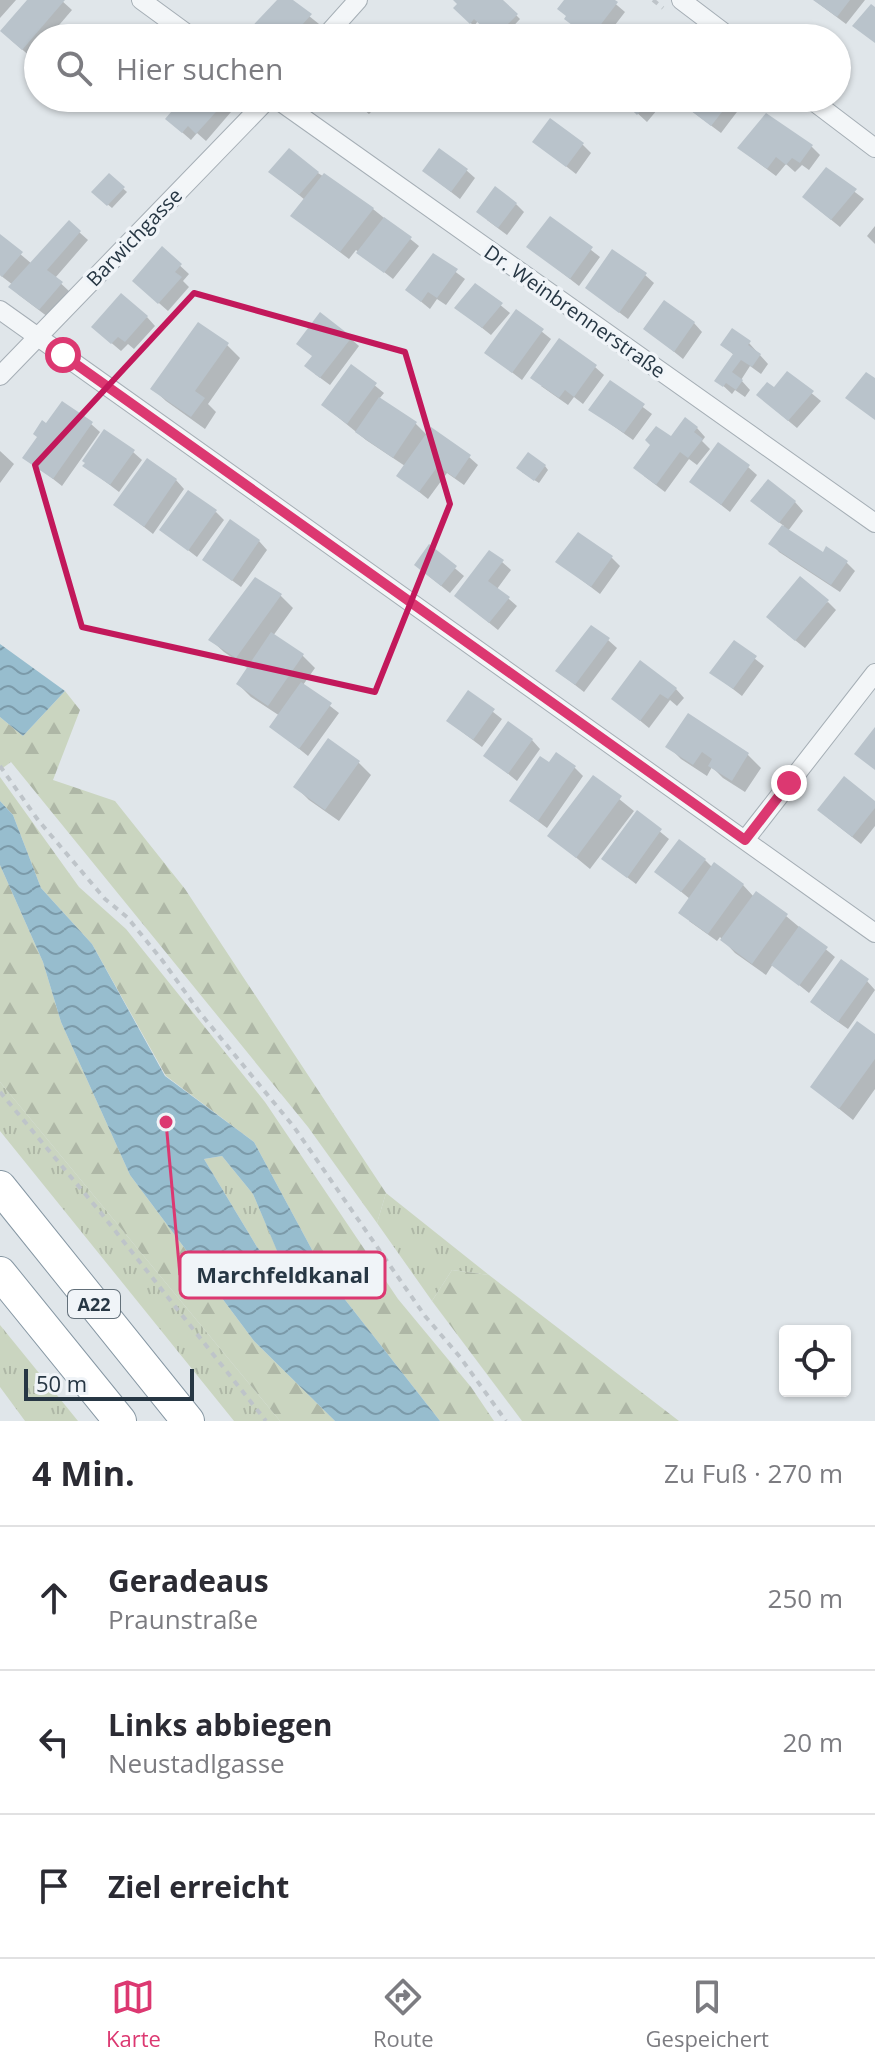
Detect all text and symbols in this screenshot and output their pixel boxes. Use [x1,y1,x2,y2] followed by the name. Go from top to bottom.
[24,24,851,112] search box
[52,46,96,90] icon: search
[116,48,283,89] text: Hier suchen
[80,182,188,292] street label: Barwichgasse
[479,238,671,384] street label: Dr. Weinbrennerstraße
[45,337,81,373] route start
[771,765,807,801] route end
[180,1252,385,1298] callout: Marchfeldkanal
[196,1259,370,1289] text: Marchfeldkanal
[68,1290,120,1318] road number: A22
[779,1325,851,1397] map controls
[779,1325,851,1397] button: locate
[24,1365,194,1401] scale bar
[36,1368,87,1398] text: 50 m
[32,1450,135,1496] text: 4 Min.
[664,1455,843,1491] text: Zu Fuß · 270 m
[108,1560,269,1601] text: Geradeaus
[32,1576,76,1620] icon: ahead
[768,1580,843,1616] text: 250 m
[108,1601,258,1637] text: Praunstraße
[108,1704,333,1745] text: Links abbiegen
[32,1720,76,1764] icon: left
[782,1724,843,1760] text: 20 m
[108,1745,285,1781] text: Neustadlgasse
[32,1864,76,1908] icon: arrive
[108,1866,289,1907] text: Ziel erreicht
[106,1975,161,2053] tab: Karte
[373,1975,433,2053] tab: Route
[646,1975,769,2053] tab: Gespeichert

